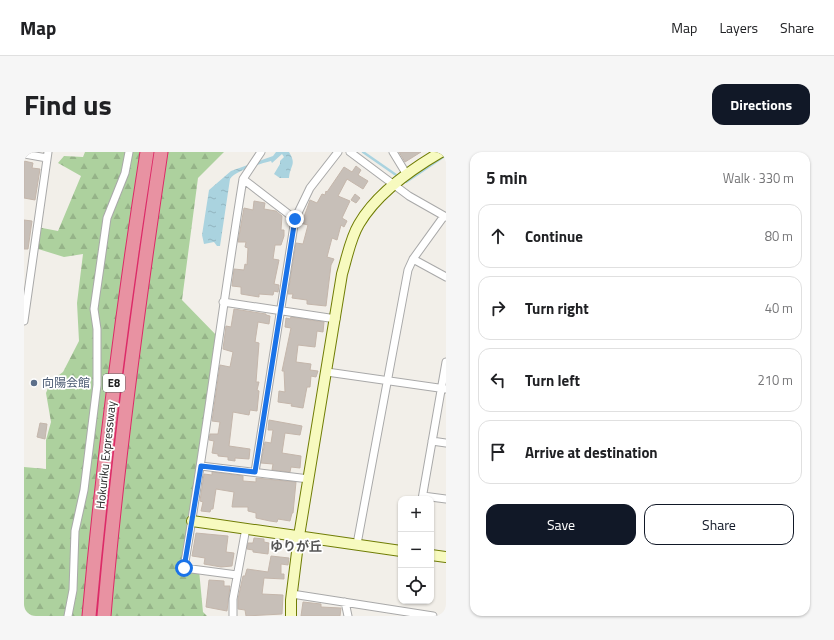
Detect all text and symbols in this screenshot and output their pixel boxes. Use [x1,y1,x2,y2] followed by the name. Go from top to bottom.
[20,13,56,42] text: Map
[671,17,697,38] text: Map
[719,17,758,38] text: Layers
[780,17,814,38] text: Share
[24,83,112,126] text: Find us
[712,84,810,125] button: Directions
[486,165,527,191] text: 5 min
[723,168,794,188] text: Walk · 330 m
[286,210,304,228] route end
[487,225,509,247] icon: ahead
[525,225,583,248] text: Continue
[765,226,793,246] text: 80 m
[487,297,509,319] icon: right
[525,297,589,320] text: Turn right
[765,298,793,318] text: 40 m
[487,369,509,391] icon: left
[525,369,580,392] text: Turn left
[757,370,793,390] text: 210 m
[42,373,90,392] place label: 向陽会館
[103,374,125,392] road number: E8
[29,378,39,388] marker: 向陽会館
[90,400,121,510] street label: Hokuriku Expressway
[487,441,509,463] icon: arrive
[525,441,658,464] text: Arrive at destination
[398,496,434,604] map controls
[398,496,434,532] button: +
[486,504,636,545] button: Save
[644,504,794,545] button: Share
[398,532,434,568] button: −
[270,536,322,556] district label: ゆりが丘
[175,559,193,577] route start
[398,568,434,604] button: locate

